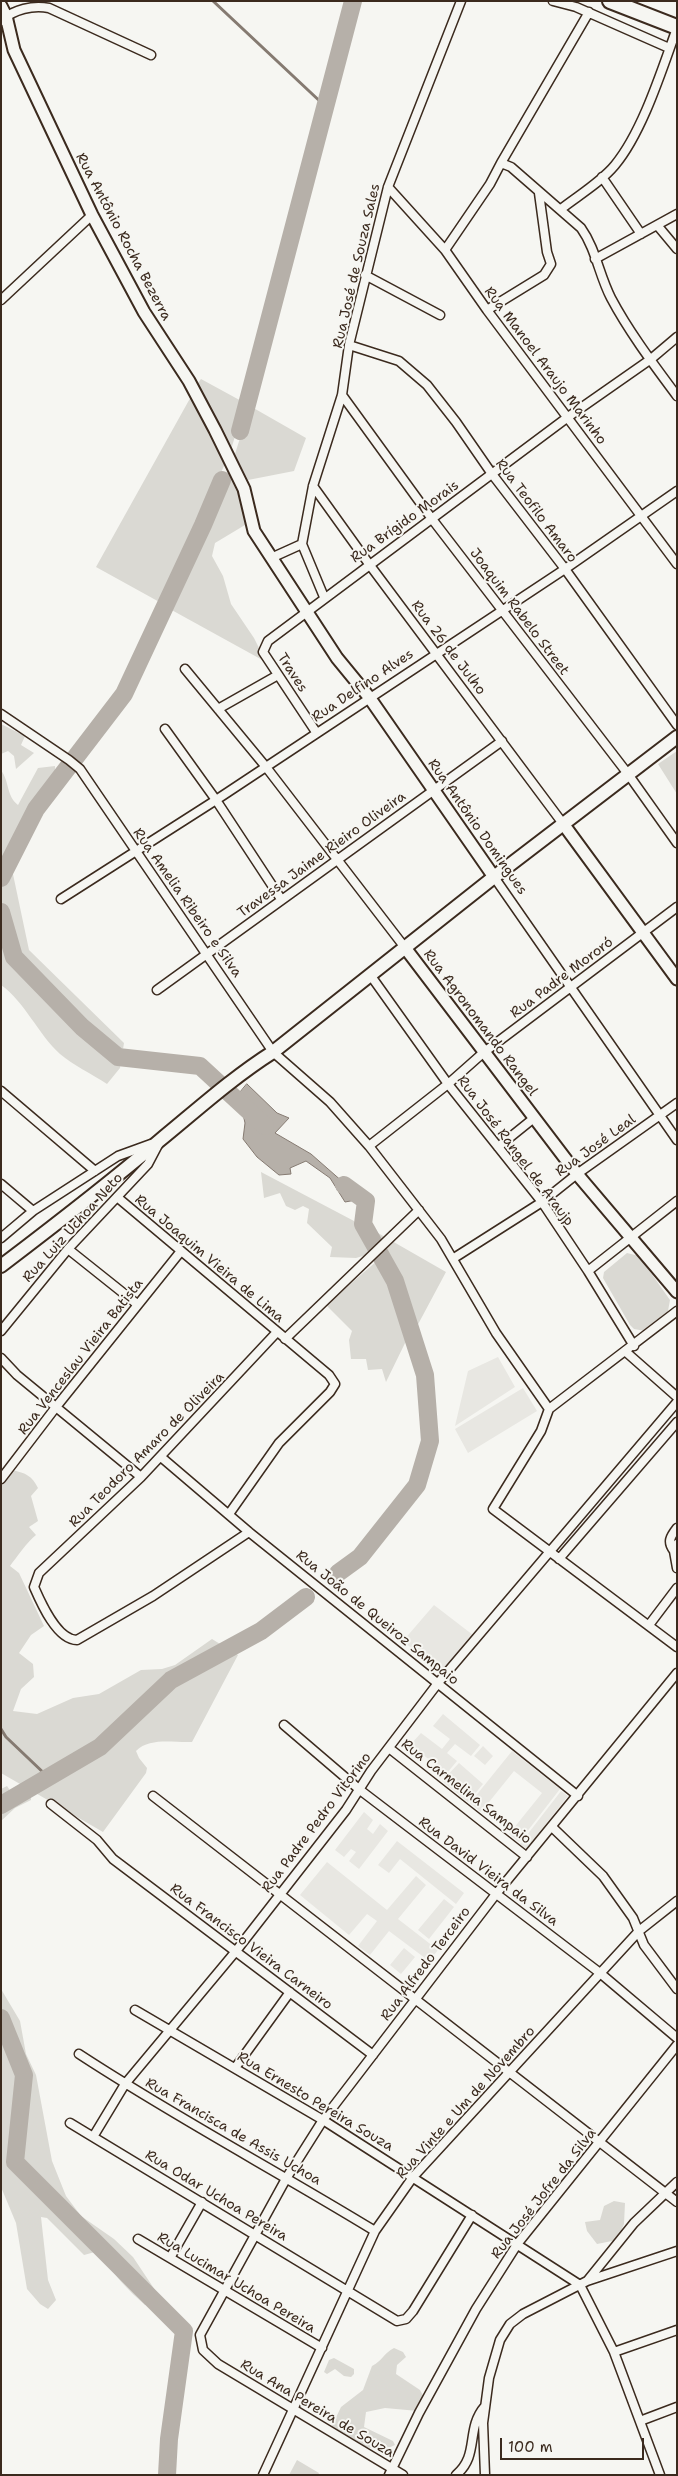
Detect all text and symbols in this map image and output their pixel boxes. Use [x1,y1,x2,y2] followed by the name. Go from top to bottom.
[72,150,174,324] street label: Rua Antônio Rocha Bezerra
[330,182,384,350] street label: Rua José de Souza Sales
[480,284,610,448] street label: Rua Manoel Araujo Marinho
[492,456,580,566] street label: Rua Teofilo Amaro
[348,477,462,567] street label: Rua Brígido Morais
[466,545,572,679] street label: Joaquim Rabelo Street
[407,598,489,698] street label: Rua 26 de Julho
[309,646,417,726] street label: Rua Delfino Alves
[273,650,311,696] street label: Traves
[424,756,530,898] street label: Rua Antônio Domingues
[235,788,409,922] street label: Travessa Jaime Rieiro Oliveira
[129,825,245,981] street label: Rua Amelia Ribeiro e Silva
[507,934,617,1022] street label: Rua Padre Mororó
[419,946,541,1100] street label: Rua Agronomando Rangel
[453,1073,577,1229] street label: Rua José Rangel de Araujp
[553,1111,639,1181] street label: Rua José Leal
[19,1170,127,1286] street label: Rua Luiz Uchoa Neto
[131,1192,287,1326] street label: Rua Joaquim Vieira de Lima
[15,1276,147,1438] street label: Rua Venceslau Vieira Batista
[66,1369,228,1531] street label: Rua Teodoro Amaro de Oliveira
[292,1547,462,1689] street label: Rua João de Queiroz Sampaio
[398,1736,534,1848] street label: Rua Carmelina Sampaio
[259,1750,375,1896] street label: Rua Padre Pedro Vitorino
[415,1814,561,1930] street label: Rua David Vieira da Silva
[166,1880,336,2014] street label: Rua Francisco Vieira Carneiro
[378,1904,474,2024] street label: Rua Alfredo Terceiro
[393,2023,539,2183] street label: Rua Vinte e Um de Novembro
[234,2049,396,2155] street label: Rua Ernesto Pereira Souza
[142,2075,324,2189] street label: Rua Francisca de Assis Uchoa
[488,2126,600,2262] street label: Rua José Jofre da Silva
[142,2147,290,2245] street label: Rua Odar Uchoa Pereira
[154,2229,318,2337] street label: Rua Lucimar Uchoa Pereira
[237,2356,397,2462] street label: Rua Ana Pereira de Souza
[503,2428,647,2460] scale bar
[508,2437,553,2457] text: 100 m

